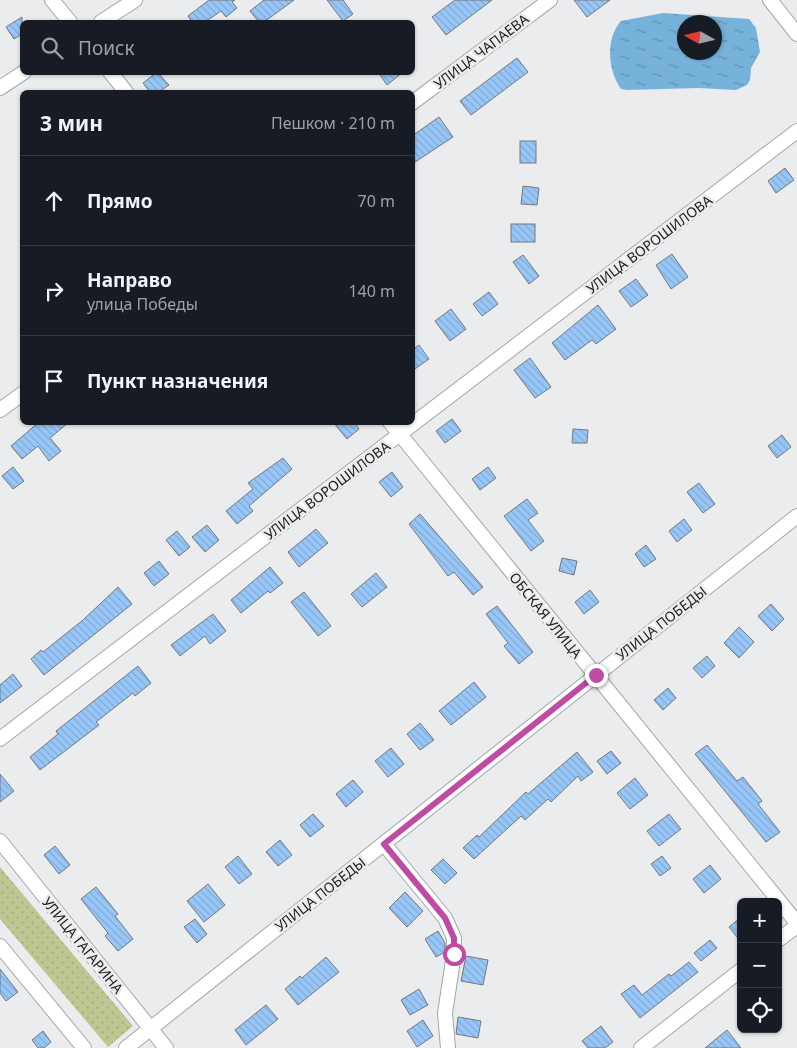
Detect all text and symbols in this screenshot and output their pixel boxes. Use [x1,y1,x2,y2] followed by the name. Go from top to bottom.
[430,9,532,93] street label: УЛИЦА ЧАПАЕВА
[677,15,722,60] north arrow
[20,20,415,75] search box
[38,34,66,62] icon: search
[78,35,134,61] text: Поиск
[40,109,103,137] text: 3 мин
[271,112,395,134] text: Пешком · 210 m
[40,187,68,215] icon: ahead
[87,188,153,214] text: Прямо
[358,190,395,212] text: 70 m
[582,190,716,298] street label: УЛИЦА ВОРОШИЛОВА
[87,267,172,293] text: Направо
[40,277,68,305] icon: right
[348,280,395,302] text: 140 m
[87,293,198,315] text: улица Победы
[40,367,68,395] icon: arrive
[87,368,268,394] text: Пункт назначения
[260,436,394,544] street label: УЛИЦА ВОРОШИЛОВА
[505,568,587,662] street label: ОБСКАЯ УЛИЦА
[612,582,710,664] street label: УЛИЦА ПОБЕДЫ
[585,664,608,687] route end
[271,853,369,935] street label: УЛИЦА ПОБЕДЫ
[38,893,128,997] street label: УЛИЦА ГАГАРИНА
[737,898,782,1033] map controls
[737,898,782,943] button: +
[443,943,466,966] route start
[737,943,782,988] button: −
[737,988,782,1033] button: locate

